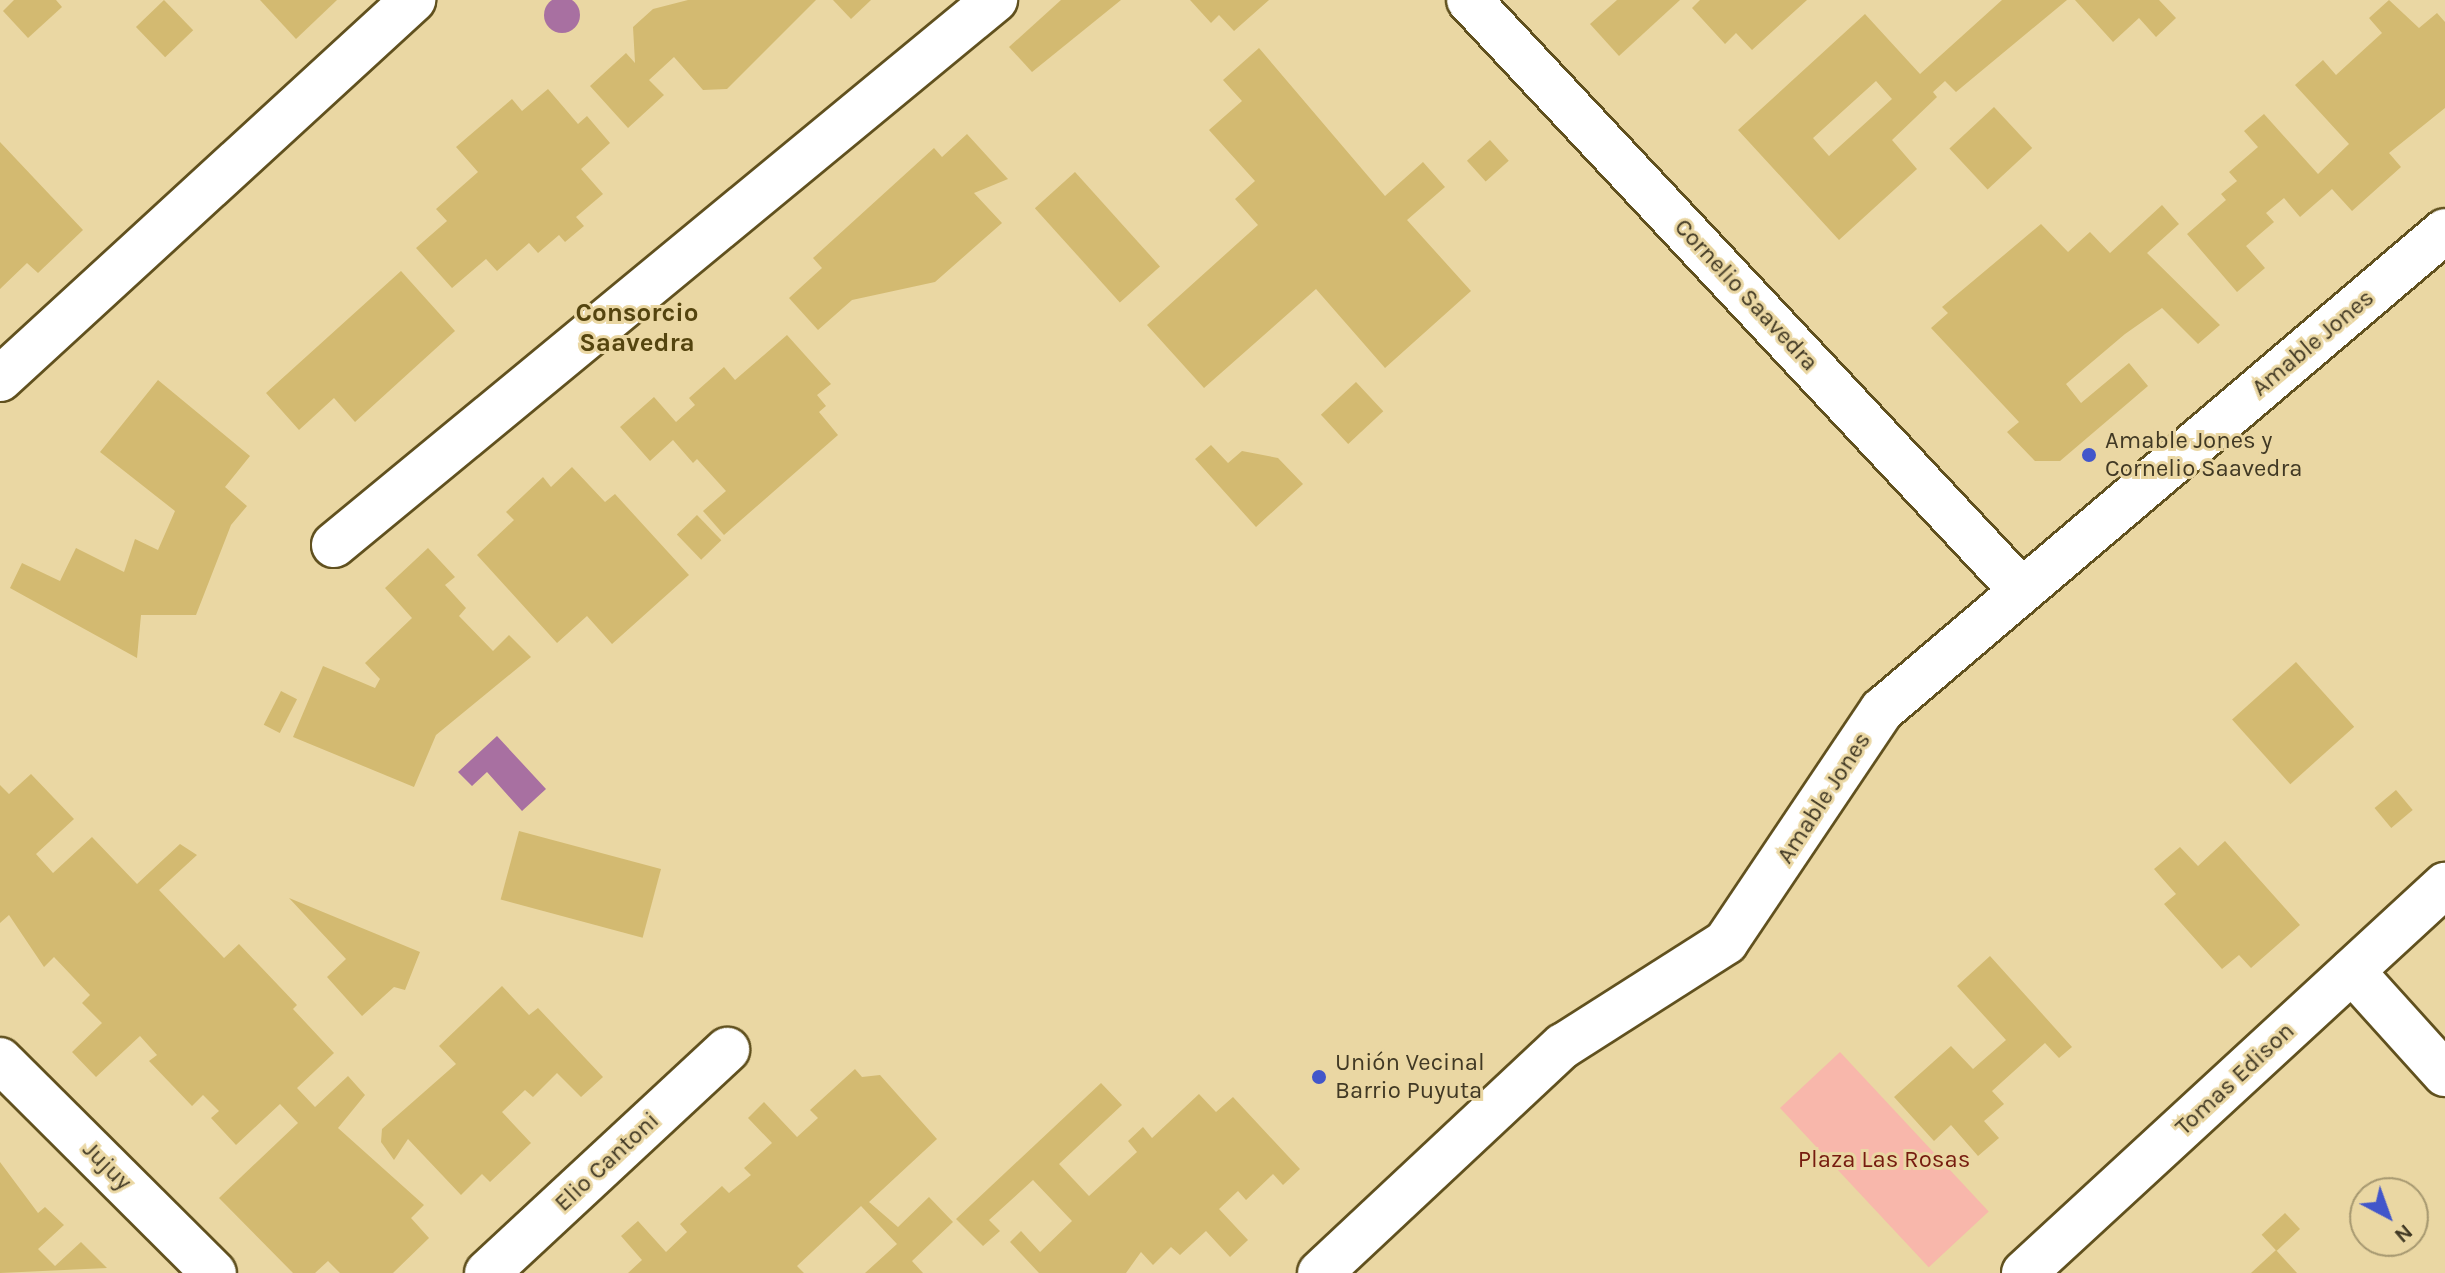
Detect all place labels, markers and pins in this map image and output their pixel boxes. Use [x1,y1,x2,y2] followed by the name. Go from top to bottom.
[2105,427,2302,483] place label: Amable Jones y Cornelio Saavedra
[2080,446,2098,464] marker: Amable Jones y Cornelio Saavedra
[1335,1049,1485,1105] place label: Unión Vecinal Barrio Puyuta
[1310,1068,1328,1086] marker: Unión Vecinal Barrio Puyuta

